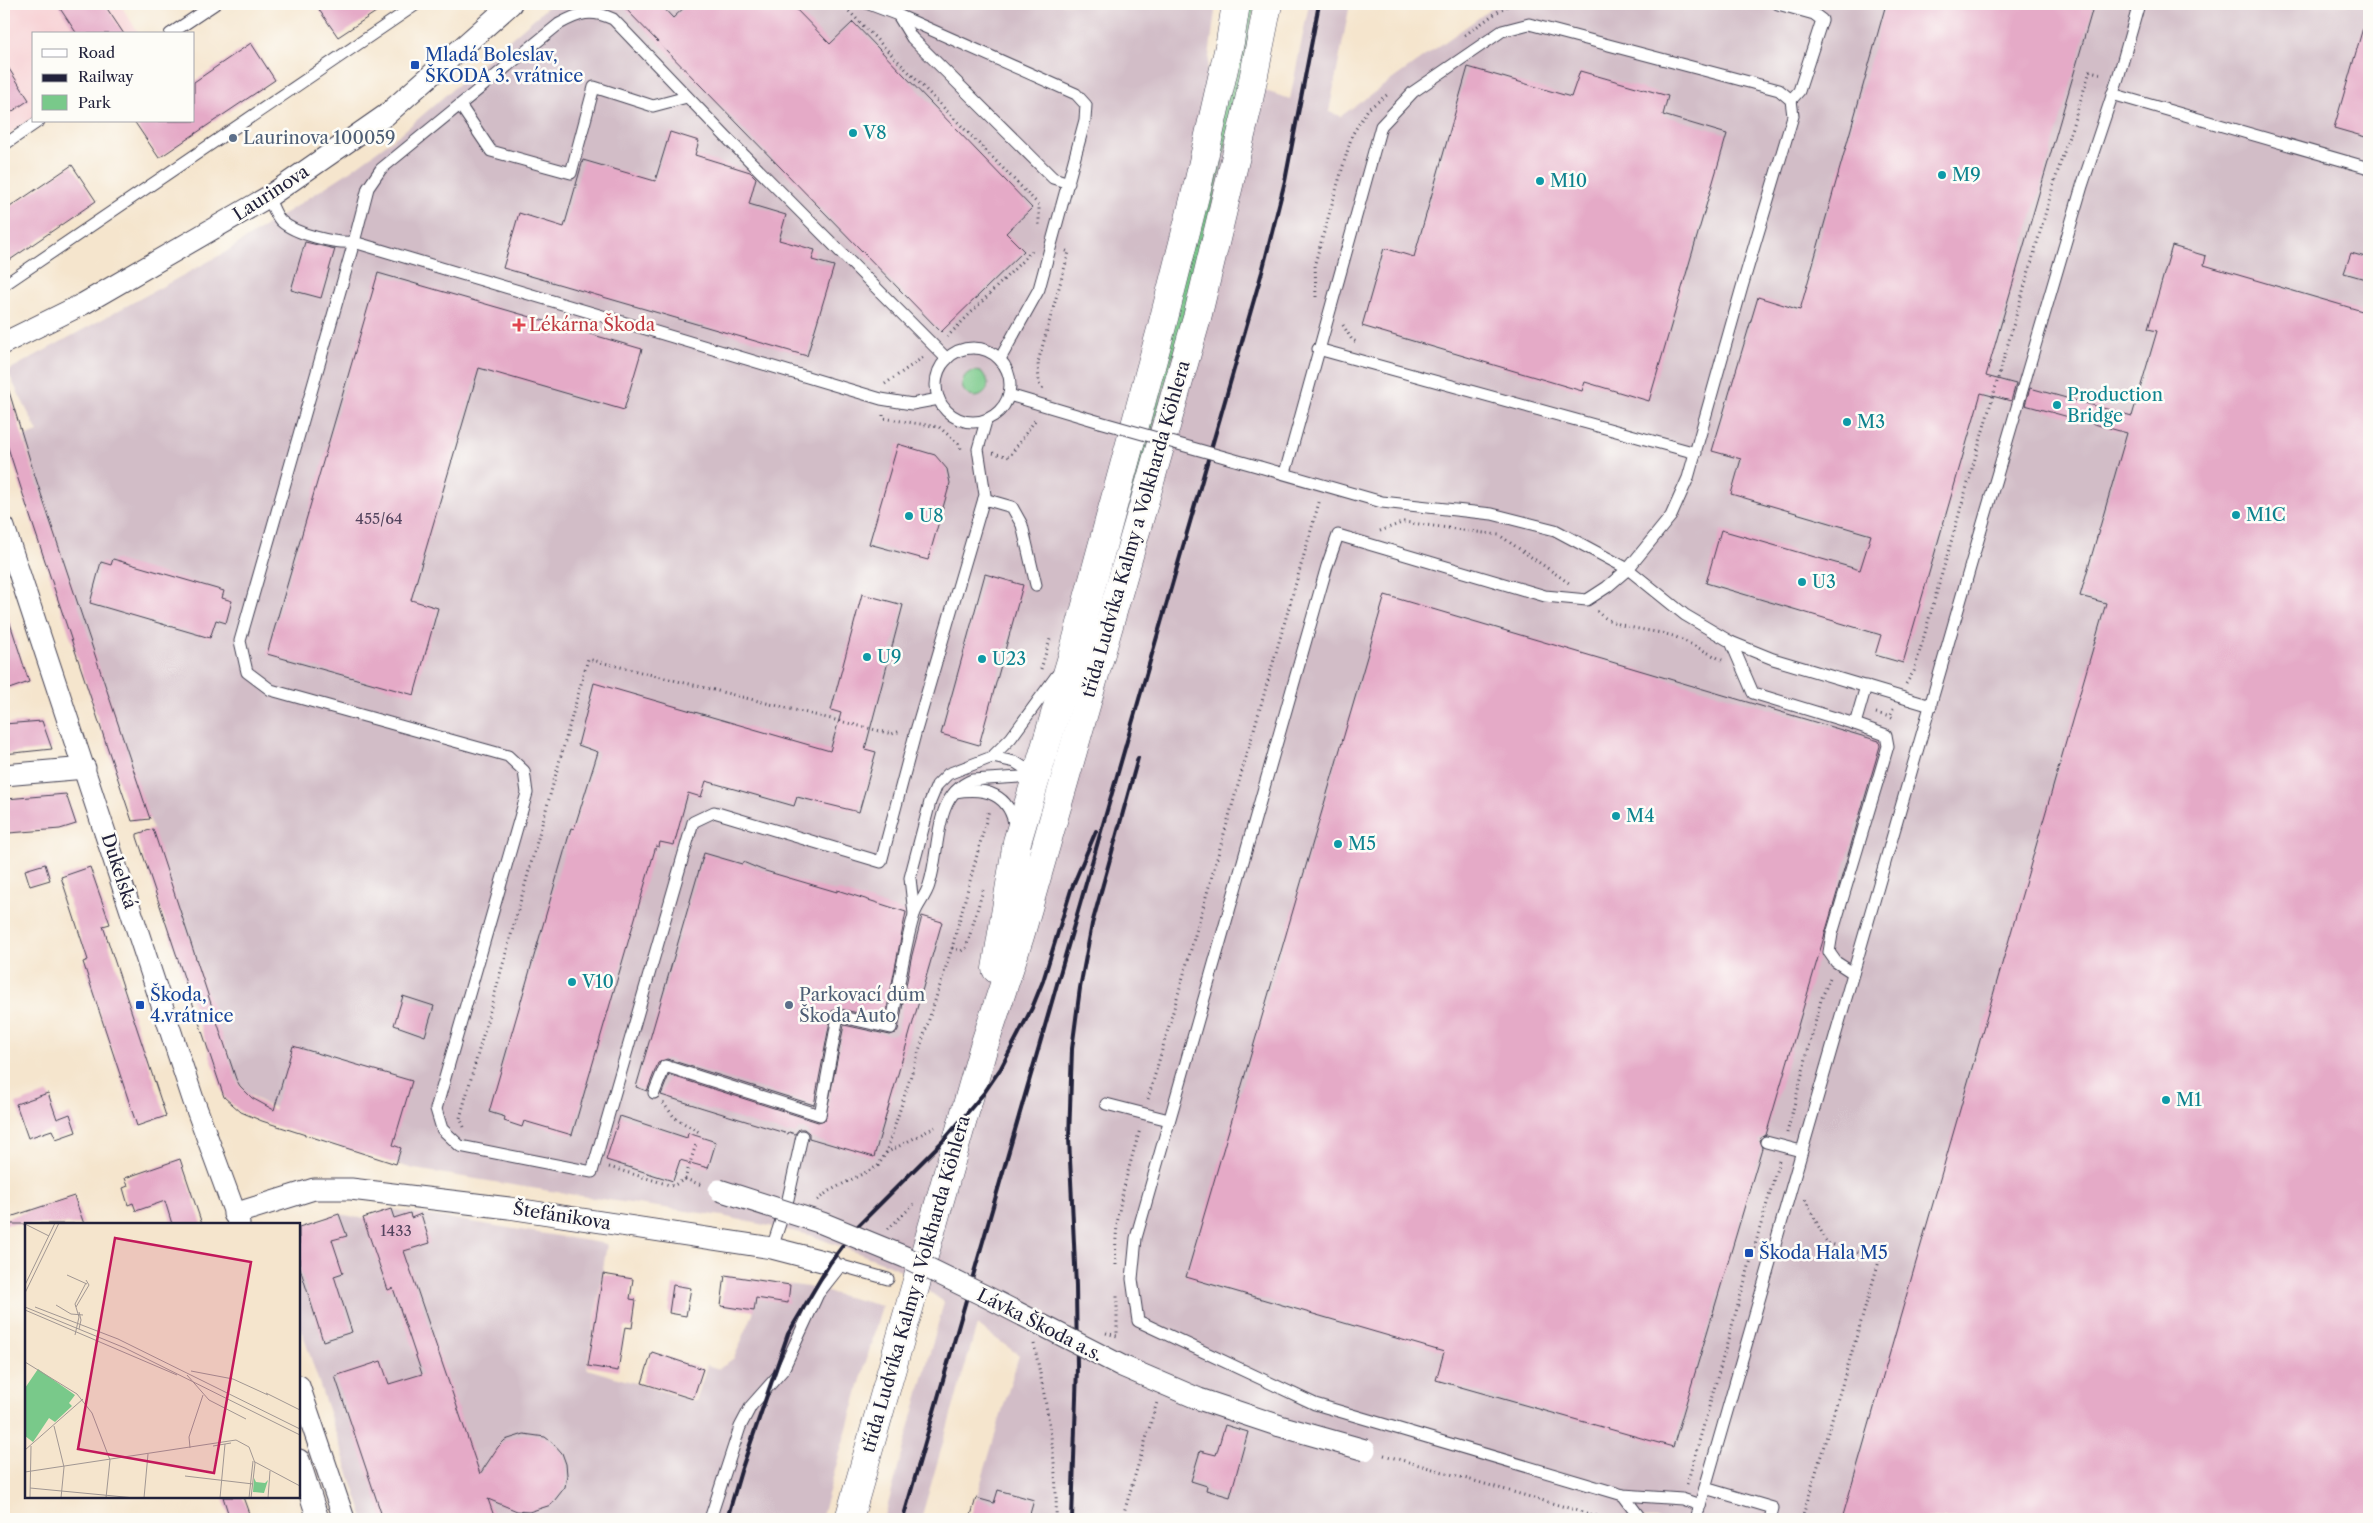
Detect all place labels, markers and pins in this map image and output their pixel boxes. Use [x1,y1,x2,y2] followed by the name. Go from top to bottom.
[425,44,583,87] place label: Mladá Boleslav, ŠKODA 3. vrátnice
[409,59,421,71] marker: Mladá Boleslav, ŠKODA 3. vrátnice
[862,122,887,144] place label: V8
[243,127,396,149] place label: Laurinova 100059
[847,127,859,139] marker: V8
[227,132,239,144] marker: Laurinova 100059
[1952,164,1981,186] place label: M9
[1936,169,1948,181] marker: M9
[1550,170,1587,192] place label: M10
[1534,175,1546,187] marker: M10
[529,312,656,336] place label: Lékárna Škoda
[513,319,525,331] marker: Lékárna Škoda
[2067,384,2163,427] place label: Production Bridge
[2051,399,2063,411] marker: Production Bridge
[1857,411,1885,433] place label: M3
[1841,416,1853,428] marker: M3
[2246,504,2286,526] place label: M1C
[919,505,944,527] place label: U8
[2230,509,2242,521] marker: M1C
[903,510,915,522] marker: U8
[1812,571,1836,593] place label: U3
[1796,576,1808,588] marker: U3
[877,646,901,668] place label: U9
[992,648,1026,670] place label: U23
[861,651,873,663] marker: U9
[976,653,988,665] marker: U23
[1626,805,1655,827] place label: M4
[1610,810,1622,822] marker: M4
[1348,833,1376,855] place label: M5
[1332,838,1344,850] marker: M5
[581,971,614,993] place label: V10
[566,976,578,988] marker: V10
[150,982,233,1027] place label: Škoda, 4.vrátnice
[799,984,925,1027] place label: Parkovací dům Škoda Auto
[134,999,146,1011] marker: Škoda, 4.vrátnice
[783,999,795,1011] marker: Parkovací dům Škoda Auto
[2176,1089,2202,1111] place label: M1
[2160,1094,2172,1106] marker: M1
[1759,1240,1888,1264] place label: Škoda Hala M5
[1743,1247,1755,1259] marker: Škoda Hala M5

